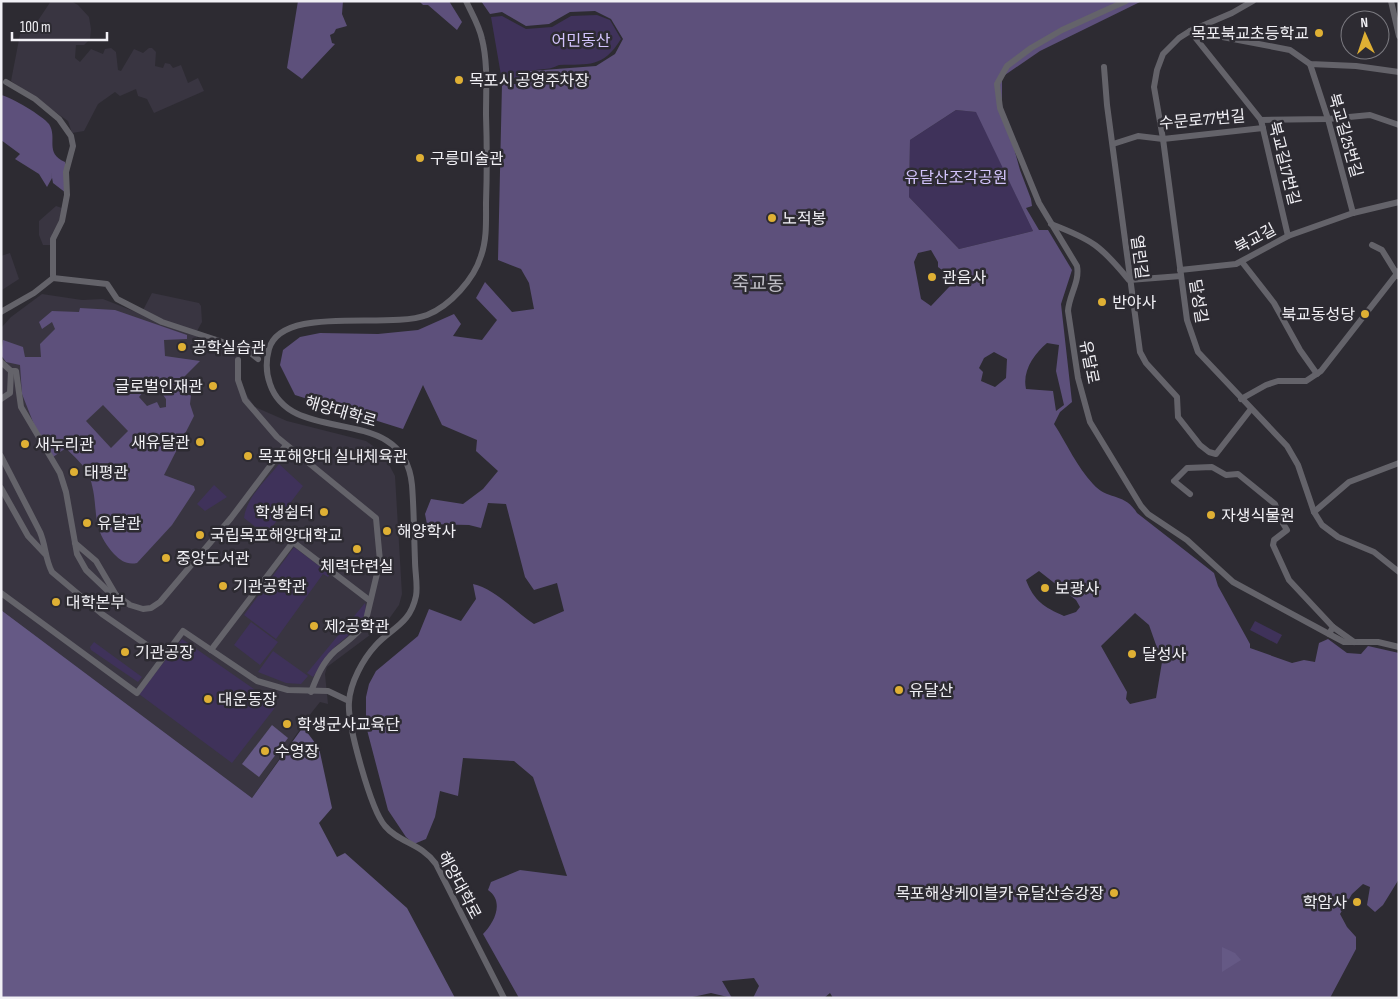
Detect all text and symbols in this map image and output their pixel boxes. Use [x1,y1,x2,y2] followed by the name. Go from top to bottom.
[12,10,108,42] scale bar
[1340,10,1390,60] north arrow
[1360,14,1369,31] text: N
[20,18,51,37] text: 100 m
[1191,25,1309,44] place label: 목포북교초등학교
[1313,27,1325,39] marker: 목포북교초등학교
[552,32,611,51] park label: 어민동산
[469,72,590,91] place label: 목포시 공영주차장
[453,74,465,86] marker: 목포시 공영주차장
[1323,91,1366,180] street label: 북교길25번길
[1158,107,1246,134] street label: 수문로77번길
[1264,120,1303,207] street label: 북교길17번길
[430,150,504,169] place label: 구릉미술관
[414,152,426,164] marker: 구릉미술관
[904,169,1008,188] park label: 유달산조각공원
[782,210,826,229] place label: 노적봉
[766,212,778,224] marker: 노적봉
[1232,221,1280,258] street label: 북교길
[1126,234,1151,280] street label: 열린길
[942,269,986,288] place label: 관음사
[926,271,938,283] marker: 관음사
[732,273,784,296] district label: 죽교동
[1185,278,1210,325] street label: 달성길
[1112,294,1156,313] place label: 반야사
[1096,296,1108,308] marker: 반야사
[1281,306,1355,325] place label: 북교동성당
[1359,308,1371,320] marker: 북교동성당
[192,339,266,358] place label: 공학실습관
[1075,339,1102,386] street label: 유달로
[176,341,188,353] marker: 공학실습관
[115,378,203,397] place label: 글로벌인재관
[207,380,219,392] marker: 글로벌인재관
[303,393,379,432] street label: 해양대학로
[131,434,190,453] place label: 새유달관
[35,436,94,455] place label: 새누리관
[194,436,206,448] marker: 새유달관
[19,438,31,450] marker: 새누리관
[258,448,408,467] place label: 목포해양대 실내체육관
[242,450,254,462] marker: 목포해양대 실내체육관
[84,464,128,483] place label: 태평관
[68,466,80,478] marker: 태평관
[255,504,314,523] place label: 학생쉼터
[318,506,330,518] marker: 학생쉼터
[1221,507,1295,526] place label: 자생식물원
[1205,509,1217,521] marker: 자생식물원
[97,515,141,534] place label: 유달관
[81,517,93,529] marker: 유달관
[397,523,456,542] place label: 해양학사
[381,525,393,537] marker: 해양학사
[210,527,342,546] place label: 국립목포해양대학교
[194,529,206,541] marker: 국립목포해양대학교
[351,543,363,555] marker: 체력단련실
[176,550,250,569] place label: 중앙도서관
[160,552,172,564] marker: 중앙도서관
[320,558,394,577] place label: 체력단련실
[233,578,307,597] place label: 기관공학관
[217,580,229,592] marker: 기관공학관
[1055,580,1099,599] place label: 보광사
[1039,582,1051,594] marker: 보광사
[66,594,125,613] place label: 대학본부
[50,596,62,608] marker: 대학본부
[324,618,390,637] place label: 제2공학관
[308,620,320,632] marker: 제2공학관
[135,644,194,663] place label: 기관공장
[119,646,131,658] marker: 기관공장
[1142,646,1186,665] place label: 달성사
[1126,648,1138,660] marker: 달성사
[909,682,953,701] place label: 유달산
[893,684,905,696] marker: 유달산
[218,691,277,710] place label: 대운동장
[202,693,214,705] marker: 대운동장
[297,716,400,735] place label: 학생군사교육단
[281,718,293,730] marker: 학생군사교육단
[275,743,319,762] place label: 수영장
[259,745,271,757] marker: 수영장
[433,849,484,923] street label: 해양대학로
[895,885,1104,904] place label: 목포해상케이블카 유달산승강장
[1108,887,1120,899] marker: 목포해상케이블카 유달산승강장
[1303,894,1347,913] place label: 학암사
[1351,896,1363,908] marker: 학암사

